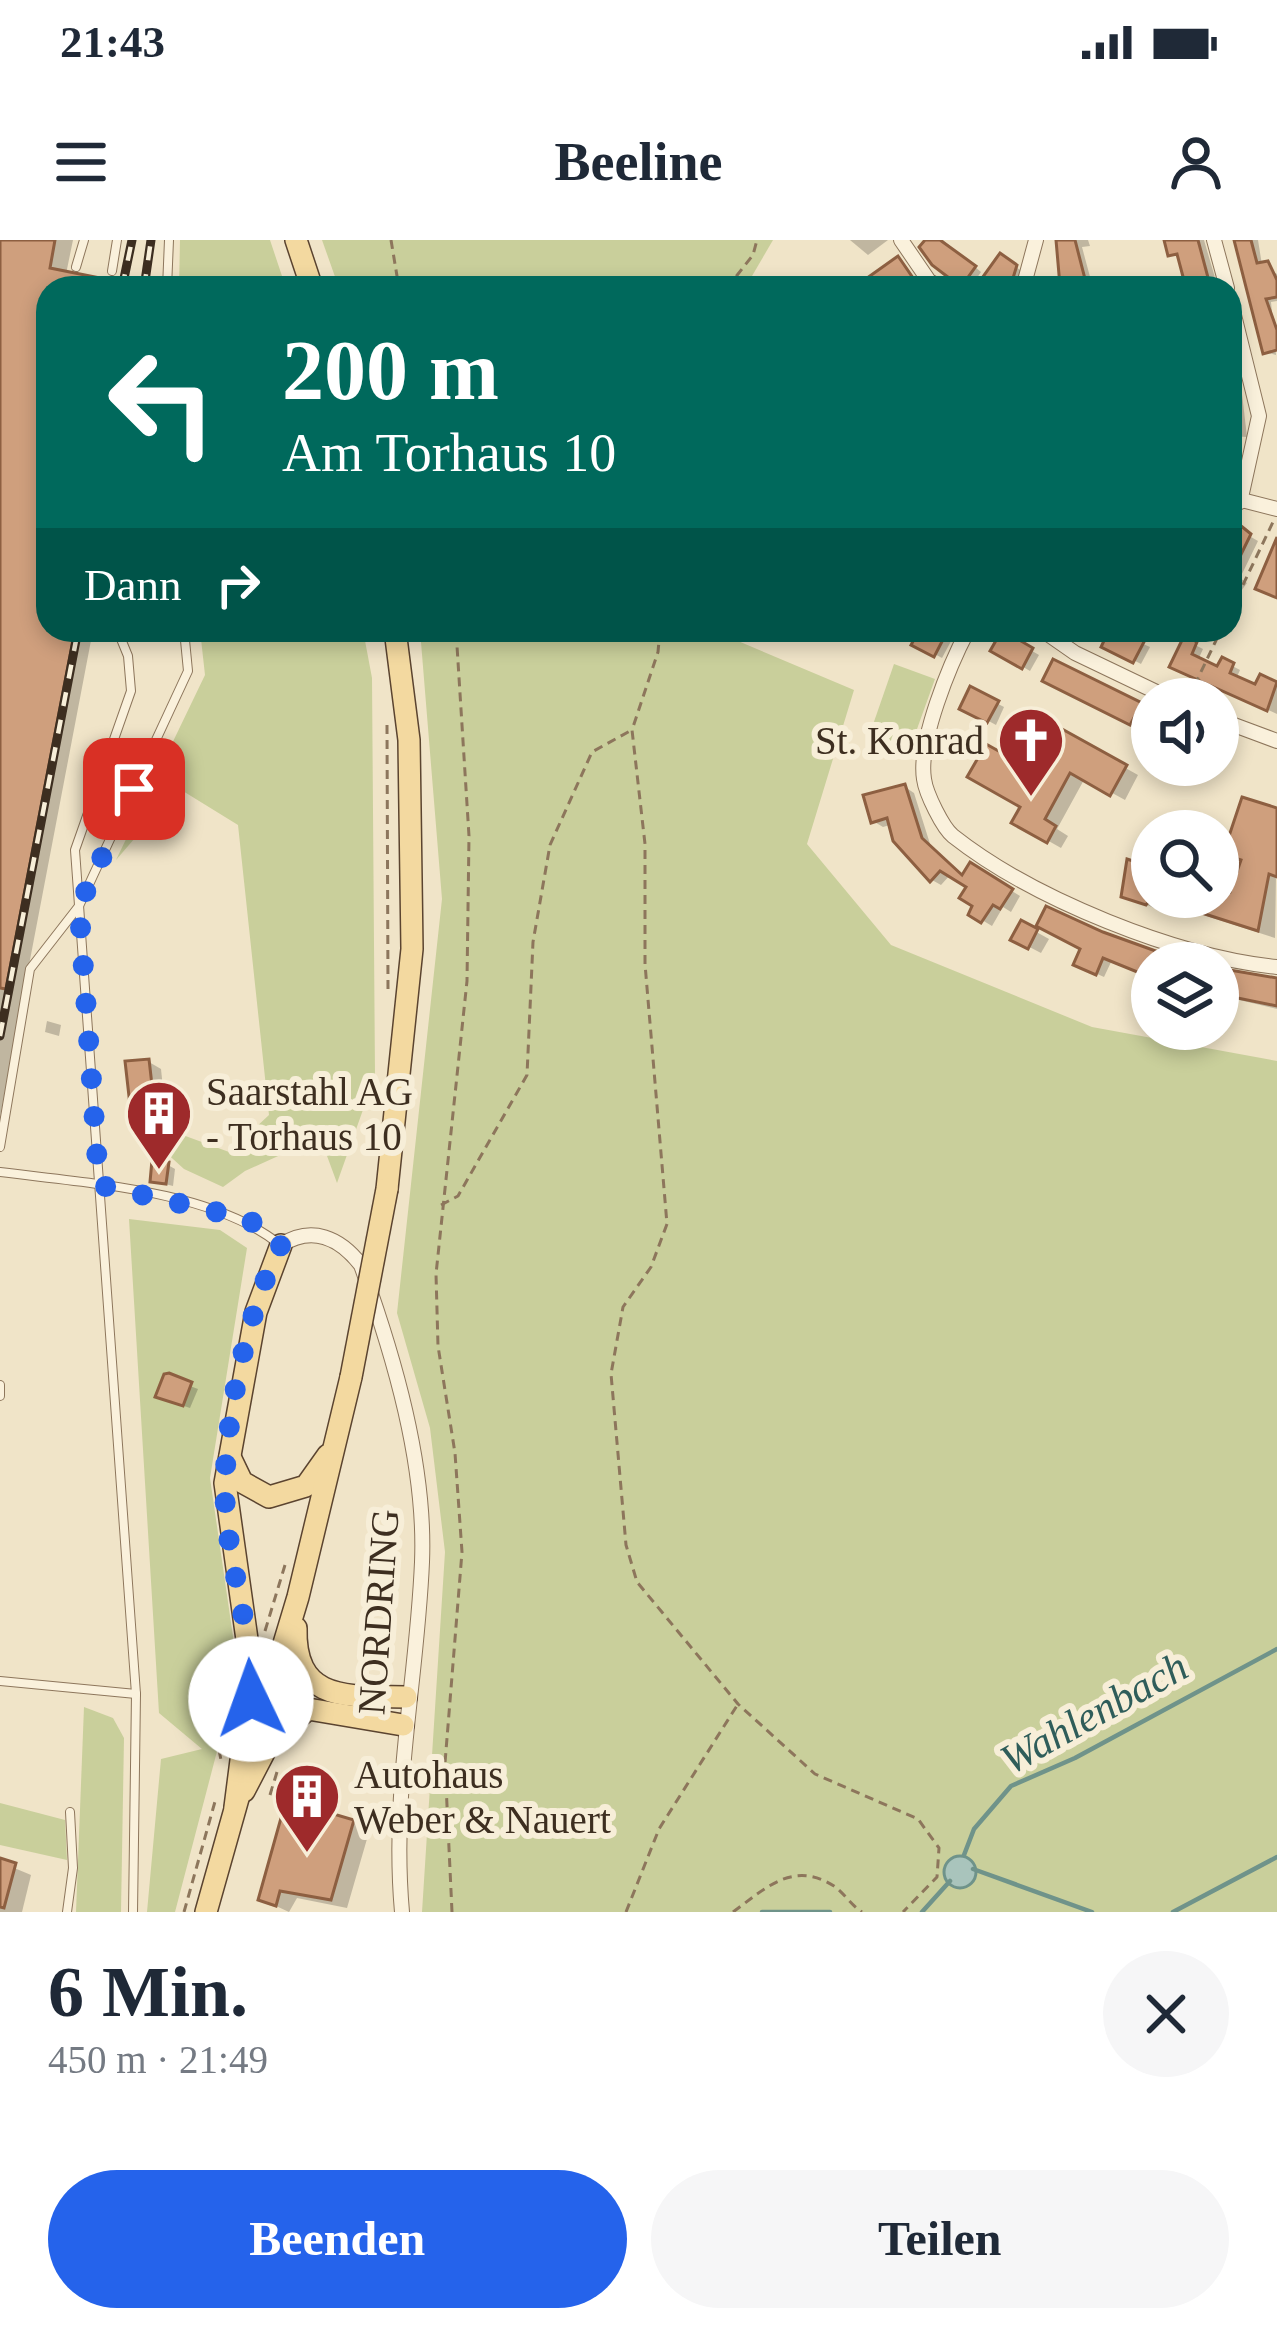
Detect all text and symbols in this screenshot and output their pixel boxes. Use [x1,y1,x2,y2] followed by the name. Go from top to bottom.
[60,17,165,67] text: 21:43
[48,129,114,195] icon: menu
[1163,129,1229,195] icon: person
[555,132,722,192] text: Beeline
[84,324,240,480] icon: left
[282,324,499,417] text: 200 m
[282,423,616,483] text: Am Torhaus 10
[205,552,271,618] icon: right
[84,560,181,610] text: Dann
[1131,678,1239,1050] map controls
[1131,678,1239,786] button: sound
[996,705,1066,799] church icon: St. Konrad
[815,719,984,762] place label: St. Konrad
[83,738,185,840] pin
[101,756,167,822] icon: arrive
[1131,810,1239,918] button: search
[1131,942,1239,1050] button: layers
[206,1070,413,1158] place label: Saarstahl AG - Torhaus 10
[124,1078,194,1172] building icon: Saarstahl AG - Torhaus 10
[349,1508,407,1716] street label: NORDRING
[188,1636,314,1762] position arrow
[993,1643,1195,1783] water label: Wahlenbach
[354,1753,611,1841] place label: Autohaus Weber & Nauert
[272,1761,342,1855] building icon: Autohaus Weber & Nauert
[1103,1951,1229,2077] button: close
[48,1952,248,2032] text: 6 Min.
[48,2038,268,2081] text: 450 m · 21:49
[48,2170,627,2308] button: Beenden
[651,2170,1229,2308] button: Teilen

